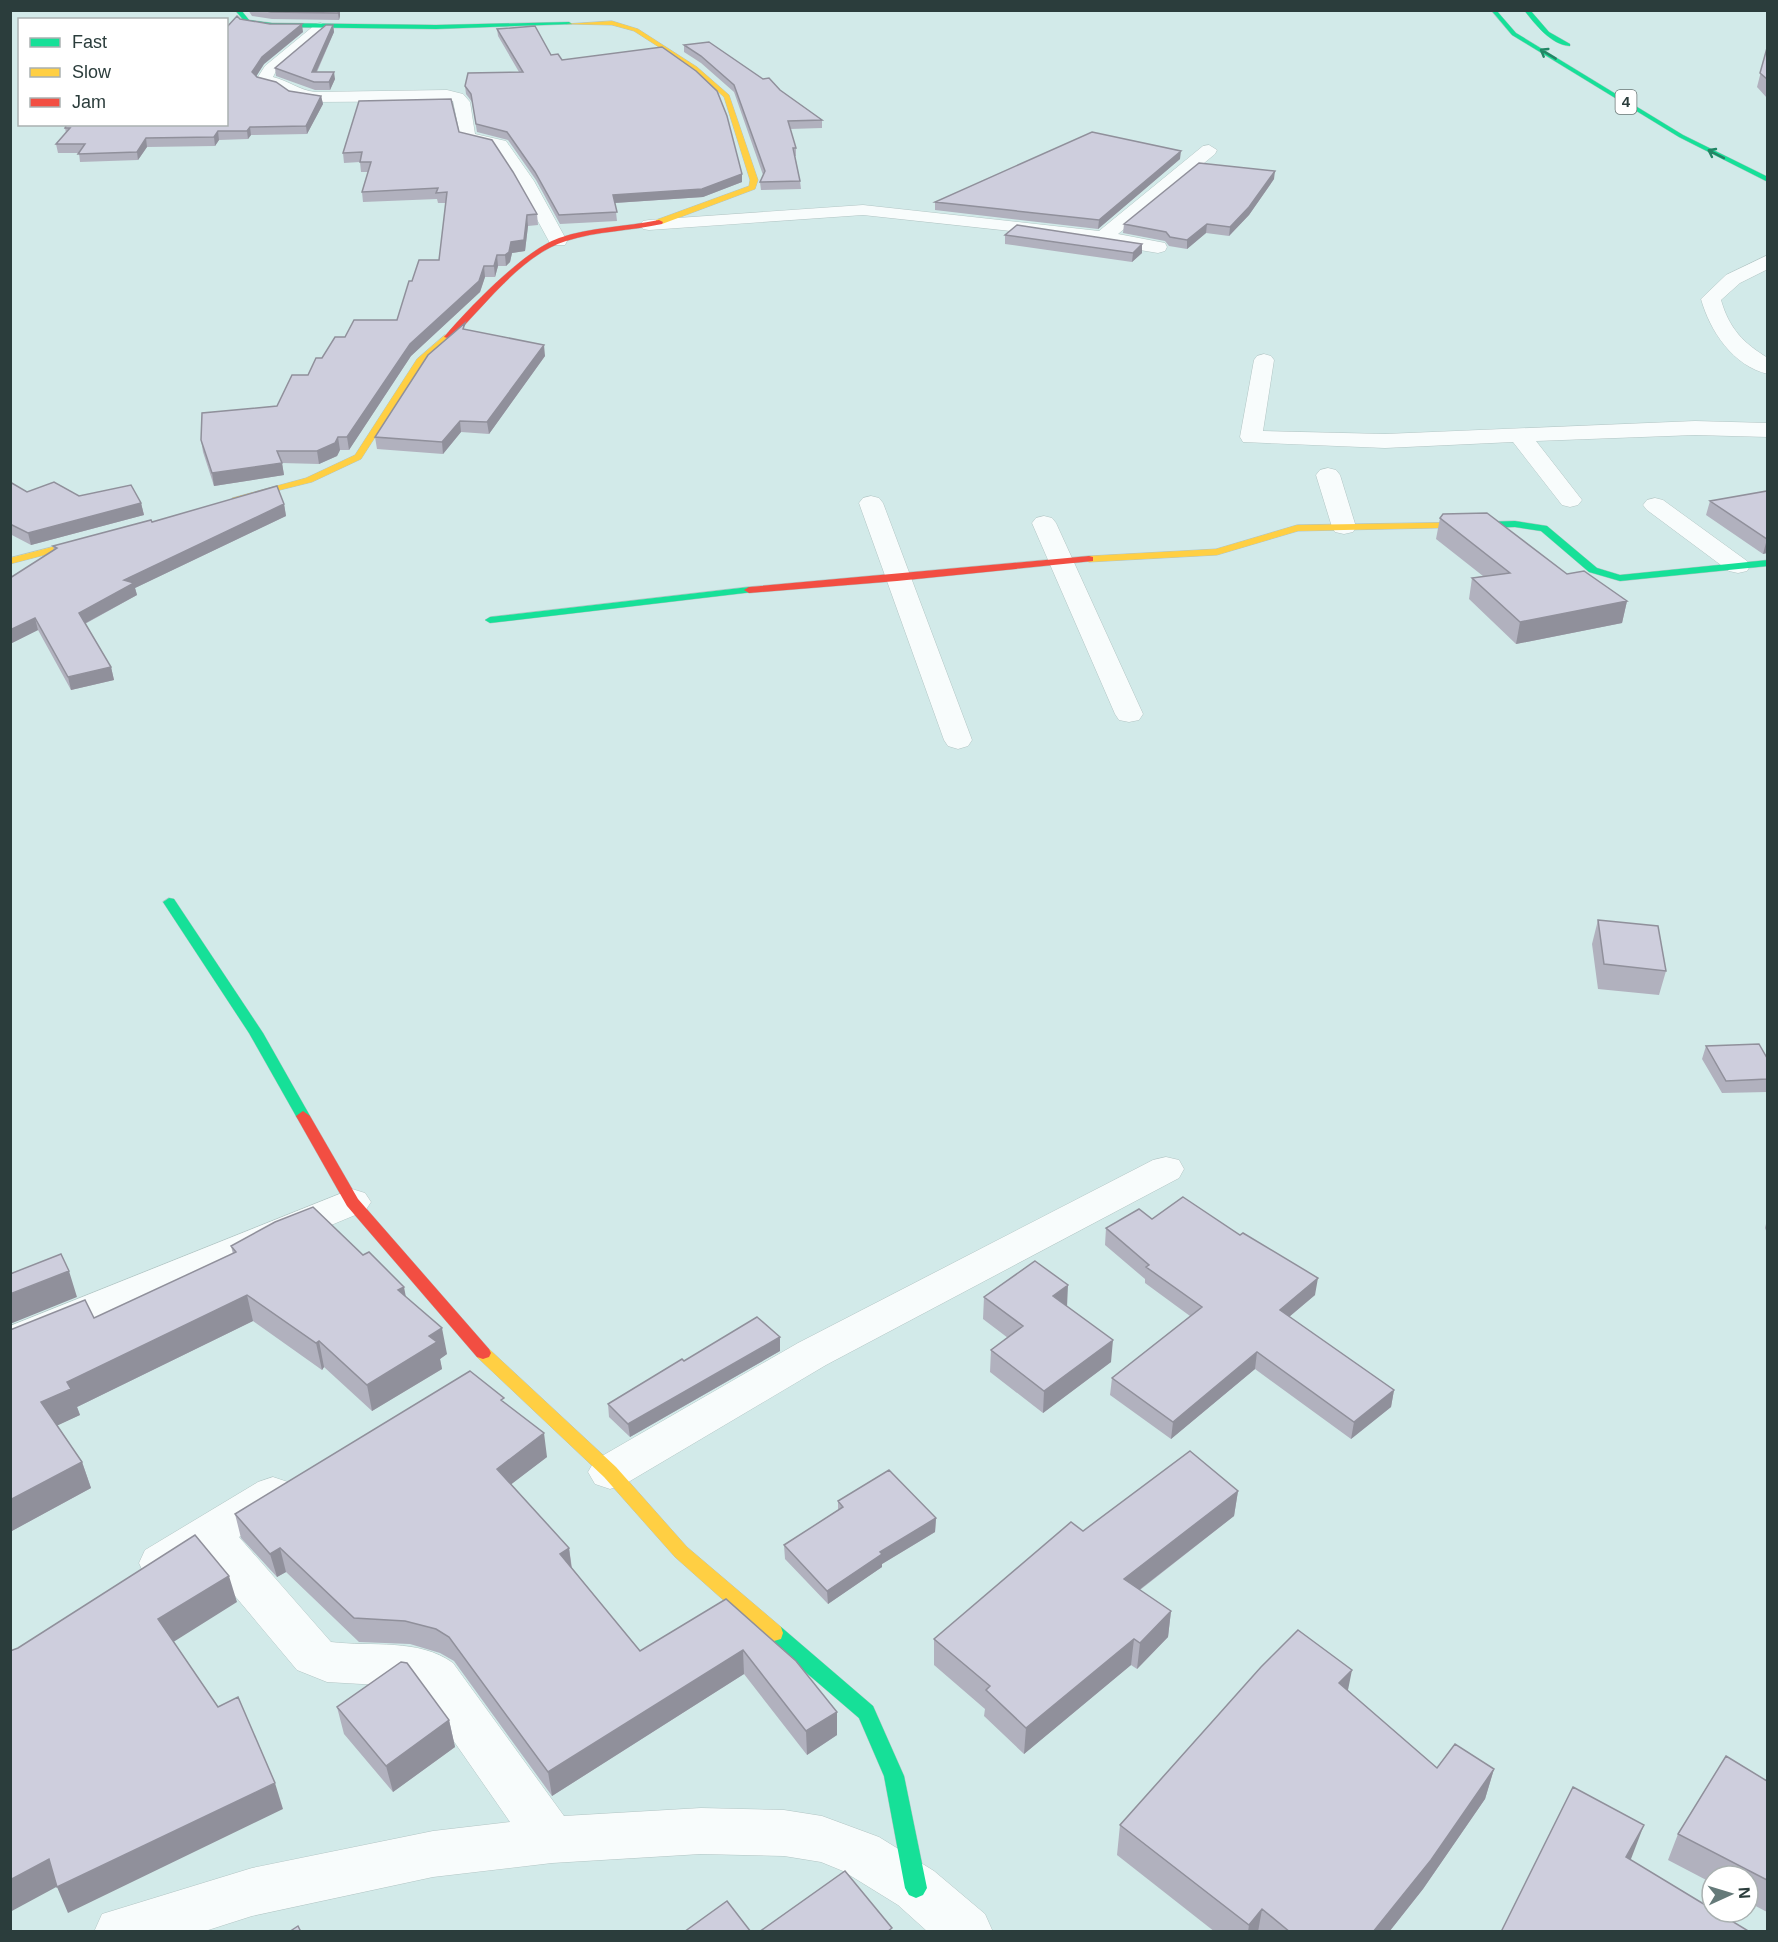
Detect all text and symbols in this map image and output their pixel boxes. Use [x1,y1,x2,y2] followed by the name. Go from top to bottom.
[18,18,228,126] legend
[72,32,107,52] text: Fast
[1540,48,1557,60] one-way arrow
[72,62,112,82] text: Slow
[1616,90,1636,114] road number: 4
[72,92,106,112] text: Jam
[1707,147,1725,159] one-way arrow
[1700,1864,1760,1924] north arrow
[1736,1887,1753,1899] text: N

